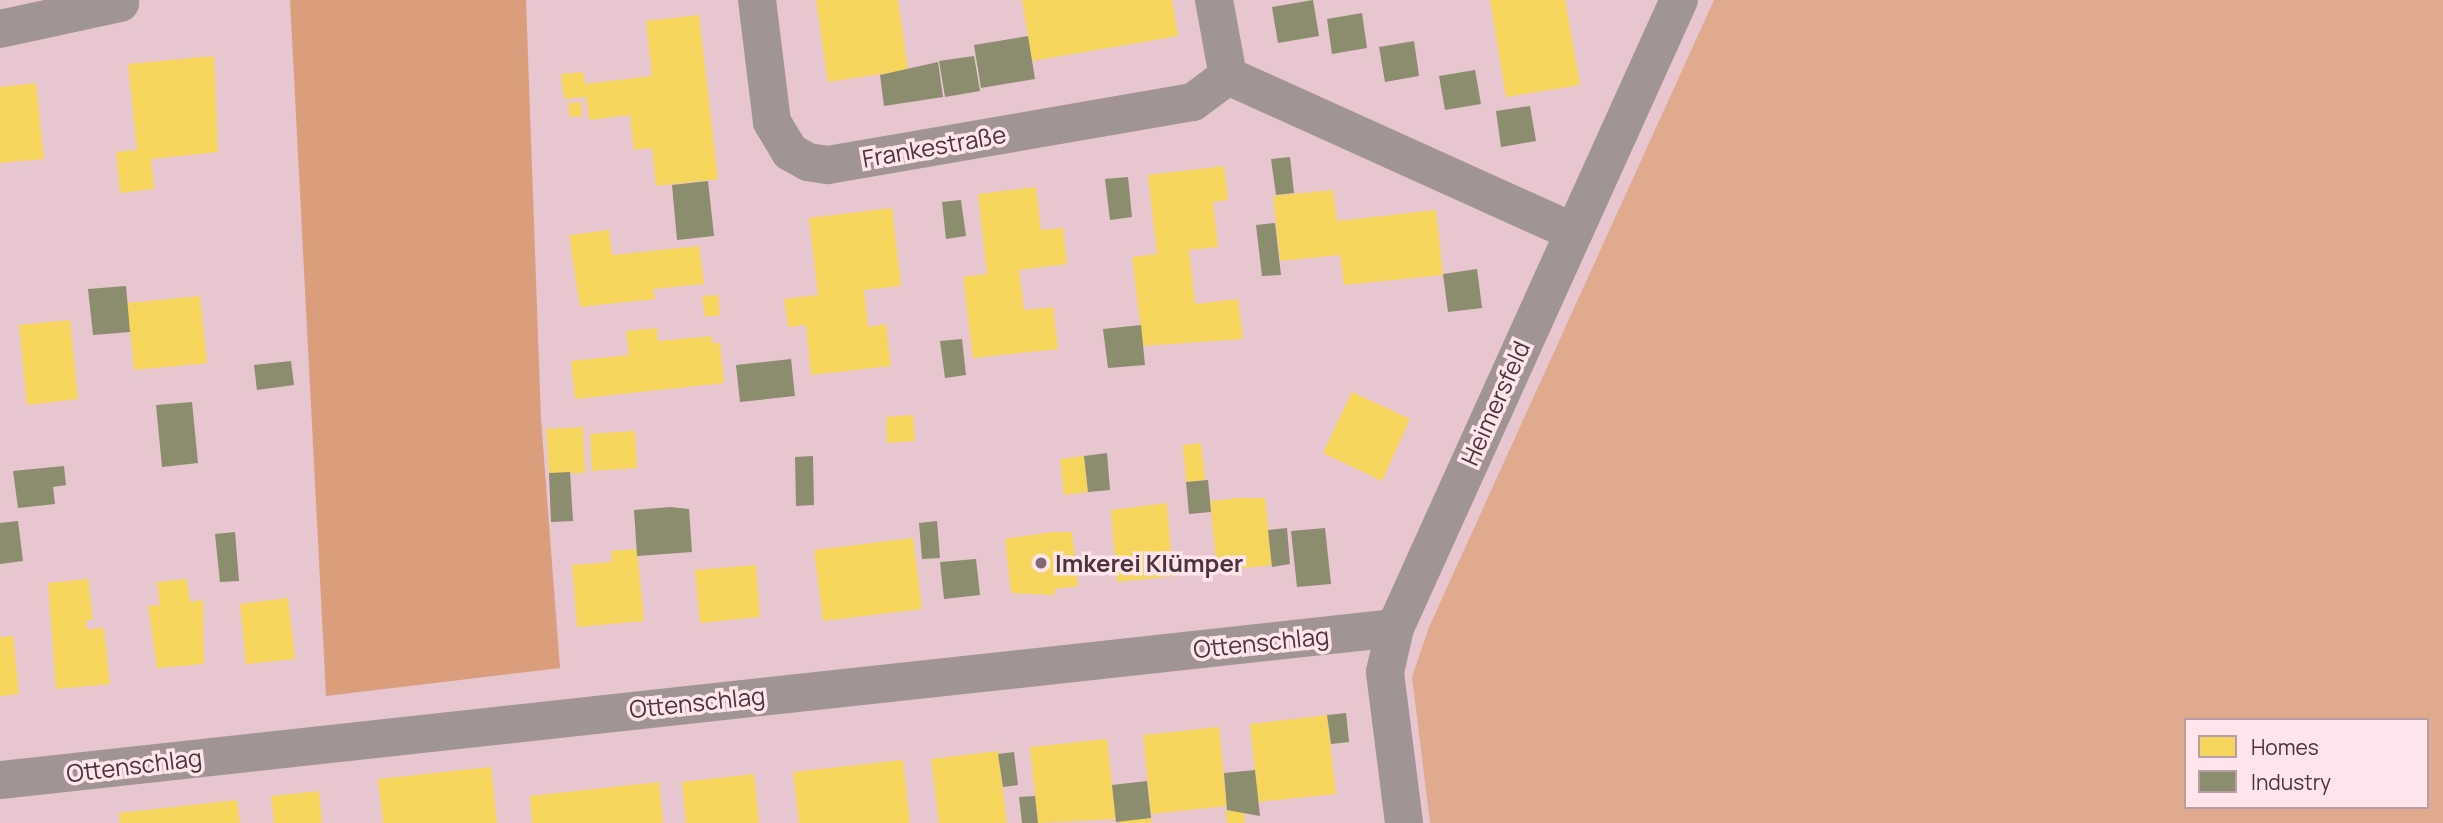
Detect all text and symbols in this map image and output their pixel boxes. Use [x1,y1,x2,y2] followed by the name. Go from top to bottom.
[860,119,1008,173] street label: Frankestraße
[1455,336,1535,470] street label: Heimersfeld
[1055,549,1243,577] place label: Imkerei Klümper
[1033,555,1049,571] marker: Imkerei Klümper
[1192,621,1330,663] street label: Ottenschlag
[628,681,766,723] street label: Ottenschlag
[2184,718,2429,809] legend
[2251,733,2319,761] text: Homes
[65,742,203,788] street label: Ottenschlag
[2251,768,2331,796] text: Industry

